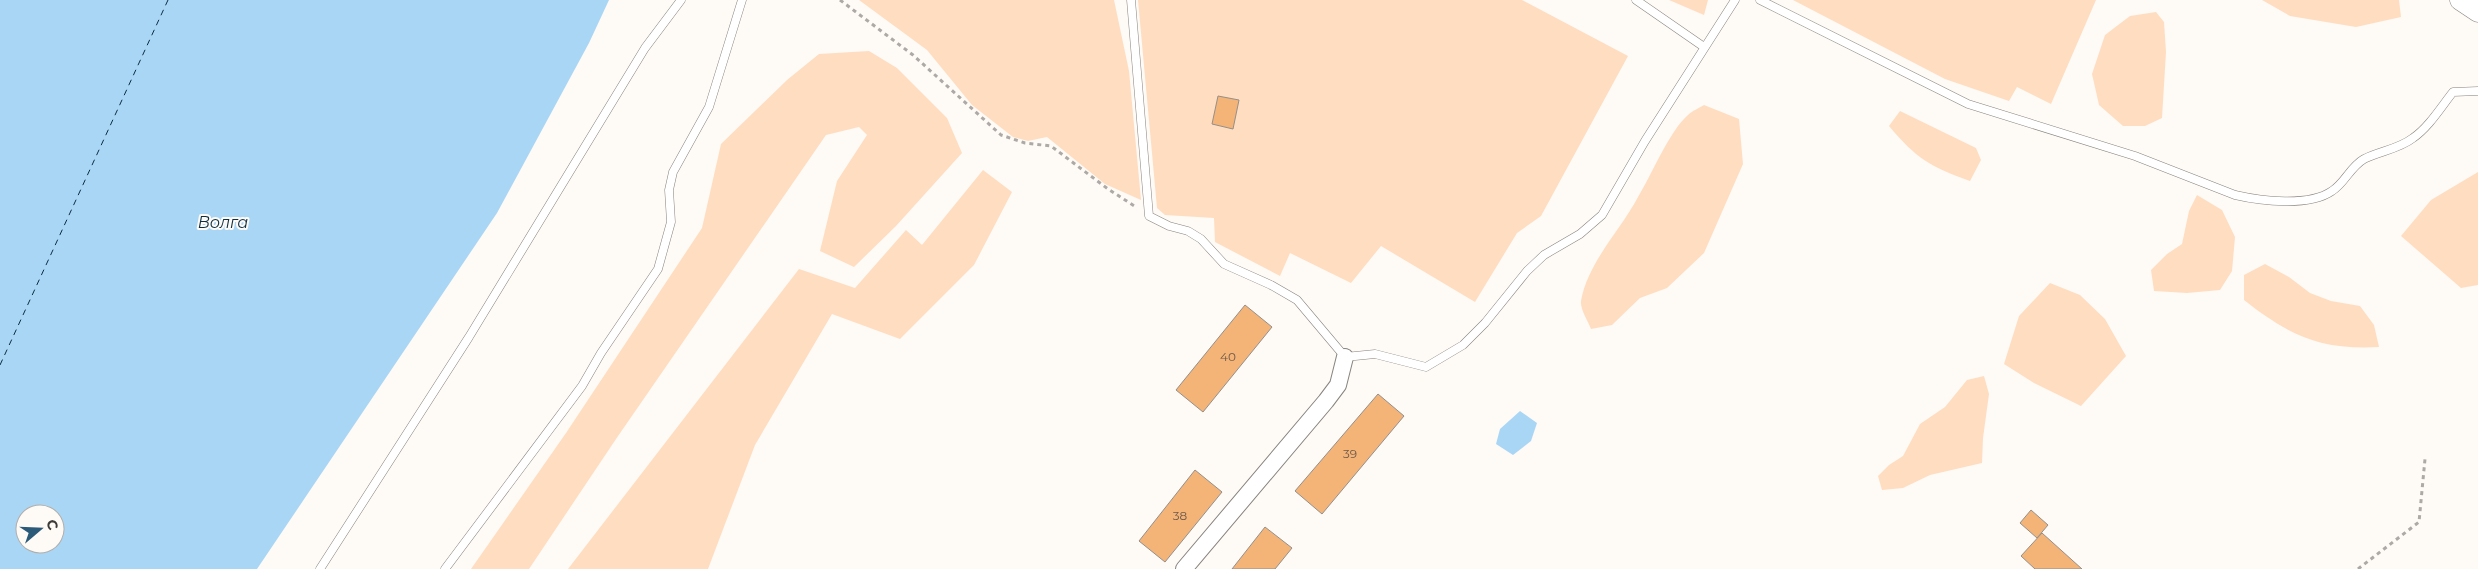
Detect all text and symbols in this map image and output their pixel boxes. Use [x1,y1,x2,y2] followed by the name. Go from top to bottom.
[198,213,248,232] water label: Волга
[1220,349,1236,364] house number: 40
[1343,446,1357,461] house number: 39
[15,504,65,554] north arrow
[1173,508,1188,523] house number: 38
[42,517,62,533] text: С

